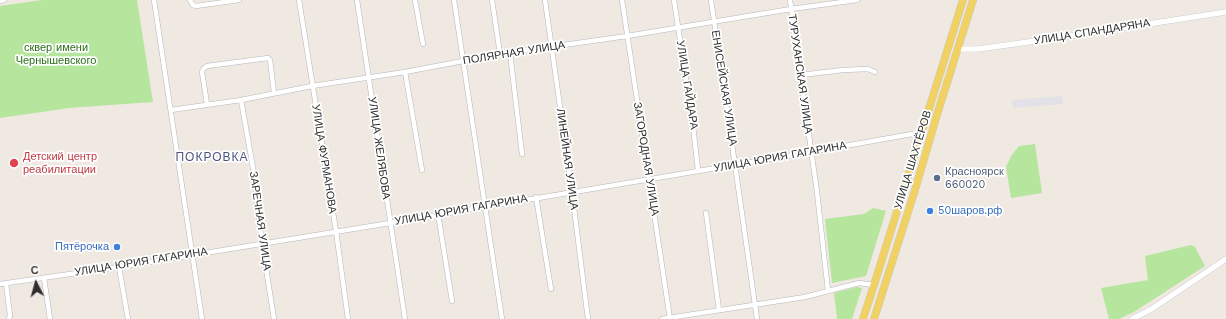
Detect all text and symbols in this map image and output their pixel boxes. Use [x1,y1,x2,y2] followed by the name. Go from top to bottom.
[785,13,815,135] street label: ТУРУХАНСКАЯ УЛИЦА
[1033,16,1151,48] street label: УЛИЦА СПАНДАРЯНА
[708,29,740,147] street label: ЕНИСЕЙСКАЯ УЛИЦА
[462,38,566,68] street label: ПОЛЯРНАЯ УЛИЦА
[673,39,701,131] street label: УЛИЦА ГАЙДАРА
[16,41,96,67] park label: сквер имени Чернышевского
[365,96,393,200] street label: УЛИЦА ЖЕЛЯБОВА
[630,101,662,217] street label: ЗАГОРОДНАЯ УЛИЦА
[309,103,339,215] street label: УЛИЦА ФУРМАНОВА
[553,107,581,211] street label: ЛИНЕЙНАЯ УЛИЦА
[892,109,934,211] street label: УЛИЦА ШАХТЁРОВ
[713,139,847,175] street label: УЛИЦА ЮРИЯ ГАГАРИНА
[23,150,97,176] place label: Детский центр реабилитации
[175,150,249,164] district label: ПОКРОВКА
[8,157,20,169] marker: Детский центр реабилитации
[945,165,1004,191] place label: Красноярск 660020
[246,170,274,272] street label: ЗАРЕЧНАЯ УЛИЦА
[932,173,942,183] marker: Красноярск 660020
[394,192,528,228] street label: УЛИЦА ЮРИЯ ГАГАРИНА
[938,204,1002,218] place label: 50шаров.рф
[925,206,935,216] marker: 50шаров.рф
[55,240,109,254] place label: Пятёрочка
[112,242,122,252] marker: Пятёрочка
[73,245,209,279] street label: УЛИЦА ЮРИЯ ГАГАРИНА
[16,263,56,303] north arrow
[30,264,39,277] text: С

